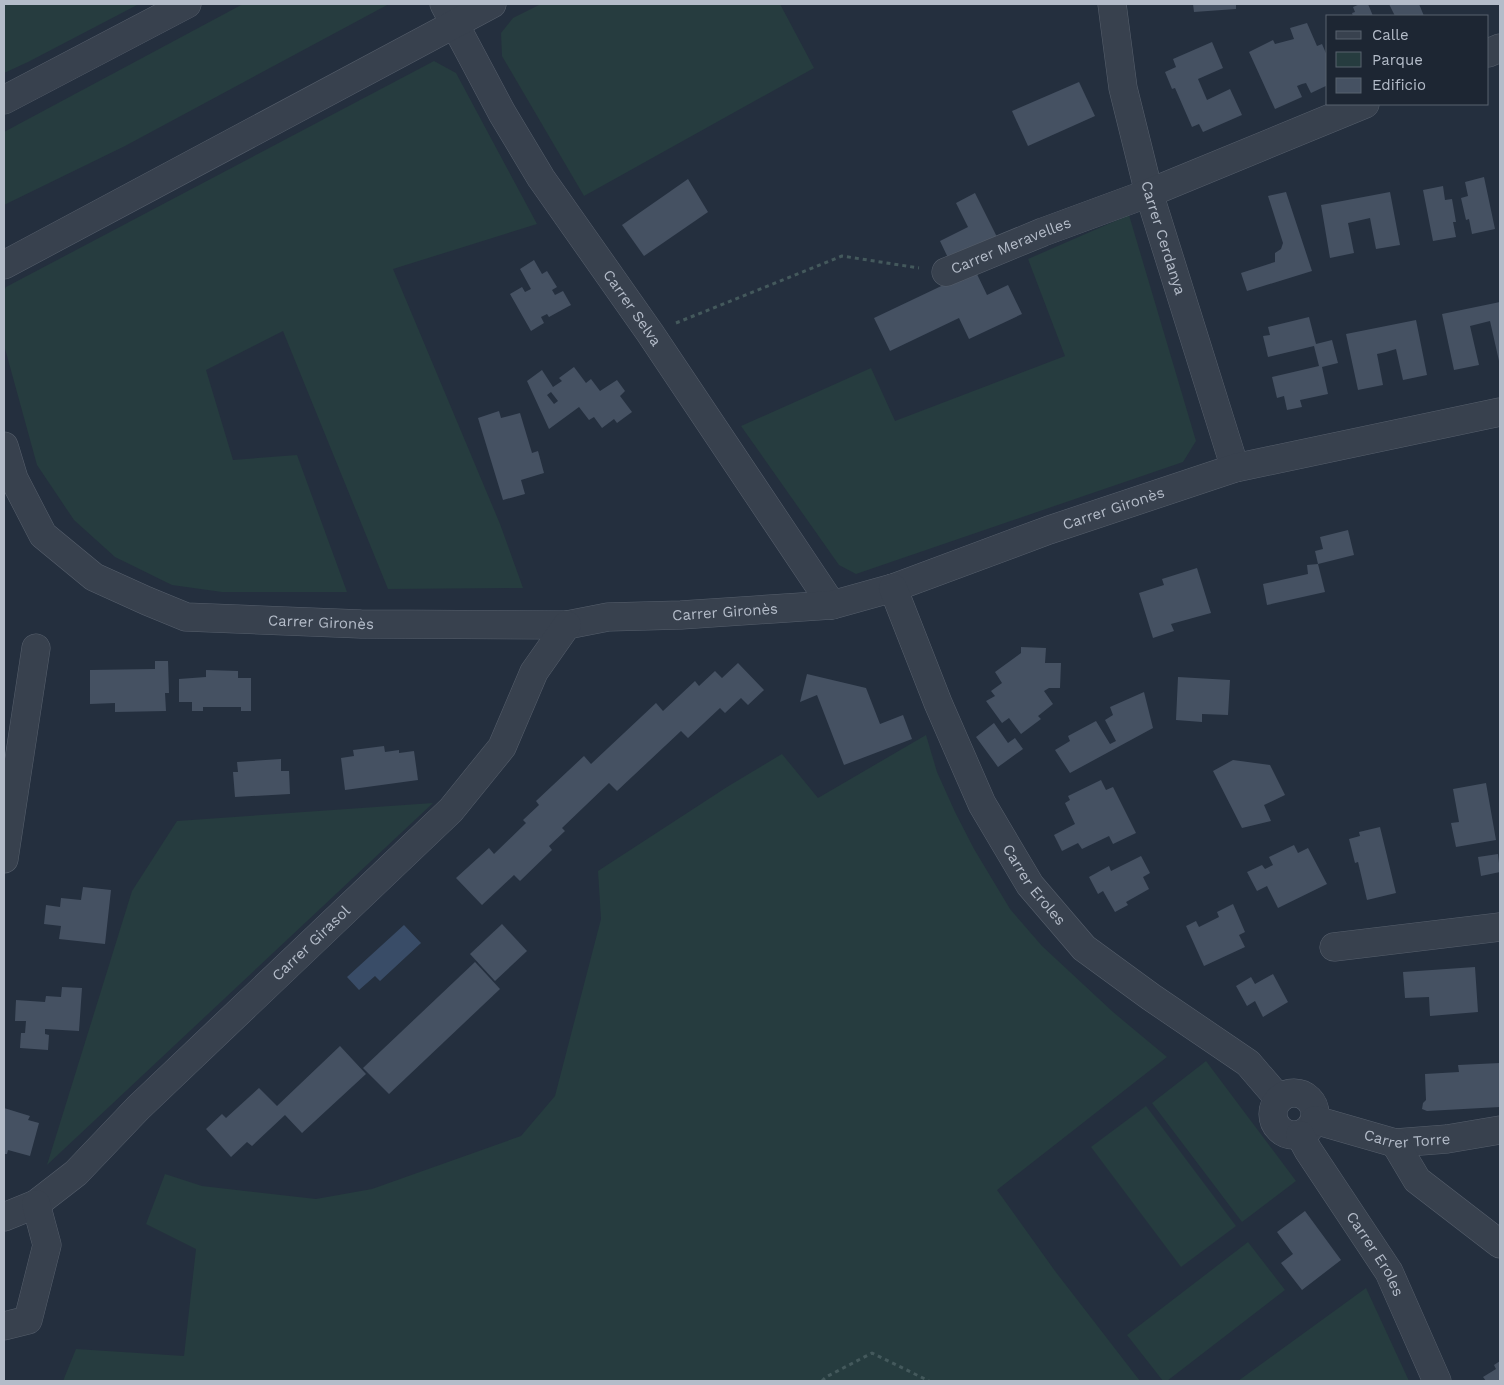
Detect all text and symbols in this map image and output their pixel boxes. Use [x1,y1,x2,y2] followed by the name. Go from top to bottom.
[1326,15,1489,105] legend
[1372,26,1409,44] text: Calle
[1372,51,1423,69] text: Parque
[1372,76,1426,94] text: Edificio
[1137,179,1189,298] street label: Carrer Cerdanya
[948,213,1074,278] street label: Carrer Meravelles
[599,266,665,350] street label: Carrer Selva
[1060,483,1167,534] street label: Carrer Gironès
[672,600,779,624] street label: Carrer Gironès
[268,611,374,633] street label: Carrer Gironès
[999,841,1070,929] street label: Carrer Eroles
[268,901,354,985] street label: Carrer Girasol
[1362,1126,1451,1152] street label: Carrer Torre
[1343,1208,1408,1299] street label: Carrer Eroles

